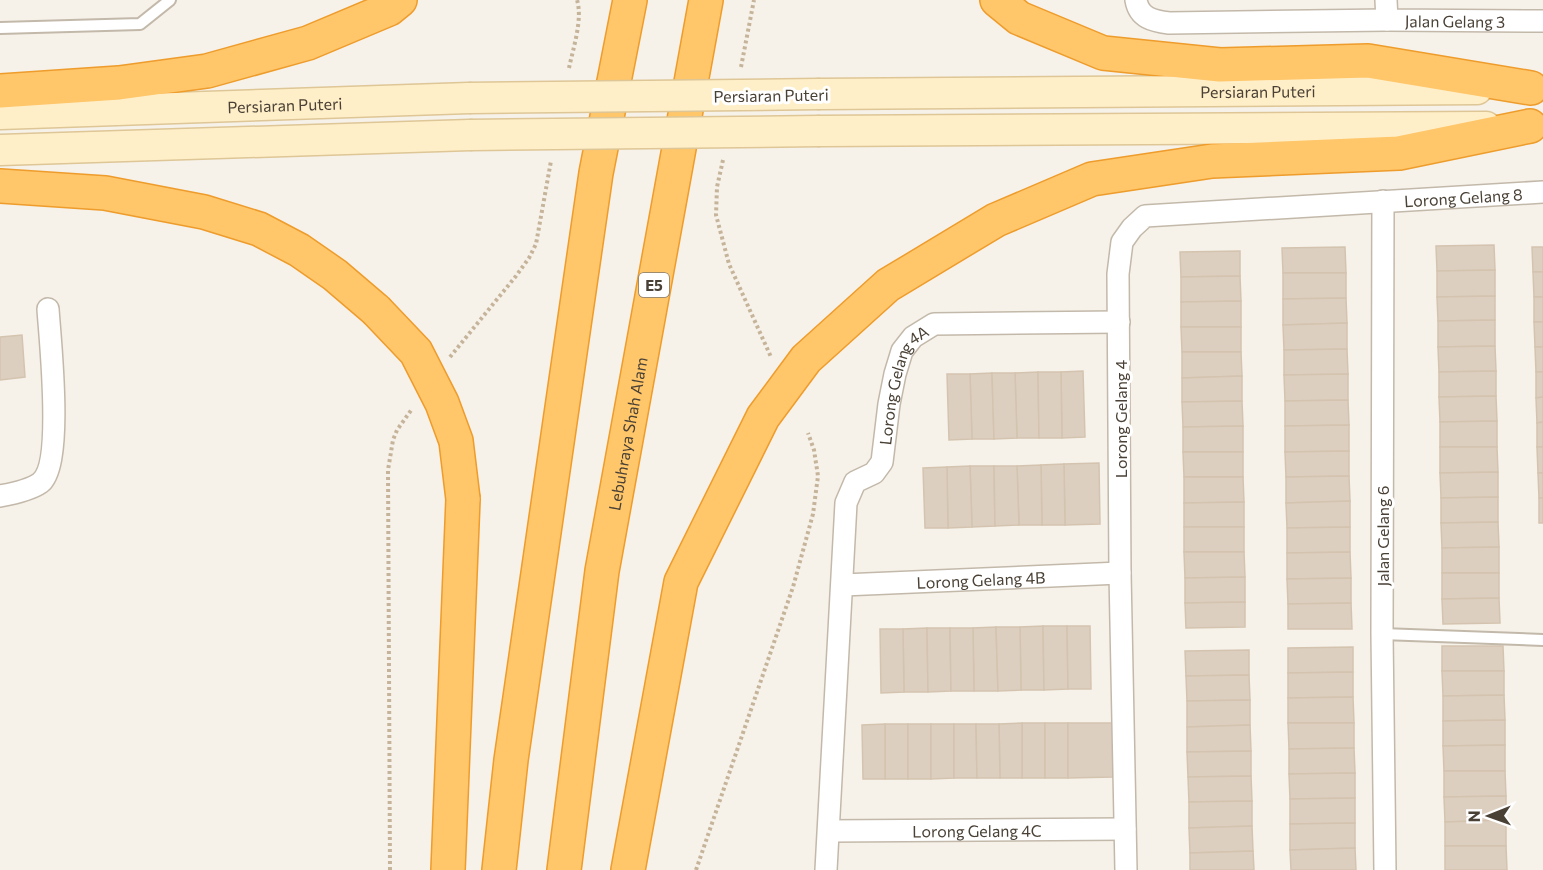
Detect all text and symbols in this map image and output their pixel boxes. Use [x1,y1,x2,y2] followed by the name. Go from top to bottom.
[1405,11,1505,30] street label: Jalan Gelang 3
[1200,81,1316,101] street label: Persiaran Puteri
[713,84,829,106] street label: Persiaran Puteri
[227,93,343,116] street label: Persiaran Puteri
[1403,184,1523,210] street label: Lorong Gelang 8
[639,273,669,297] road number: E5
[875,321,932,446] street label: Lorong Gelang 4A
[604,355,650,512] street label: Lebuhraya Shah Alam
[1111,359,1130,478] street label: Lorong Gelang 4
[1373,486,1392,586] street label: Jalan Gelang 6
[916,567,1046,591] street label: Lorong Gelang 4B
[1459,786,1519,846] north arrow
[1464,810,1483,822] text: N
[912,820,1042,840] street label: Lorong Gelang 4C

